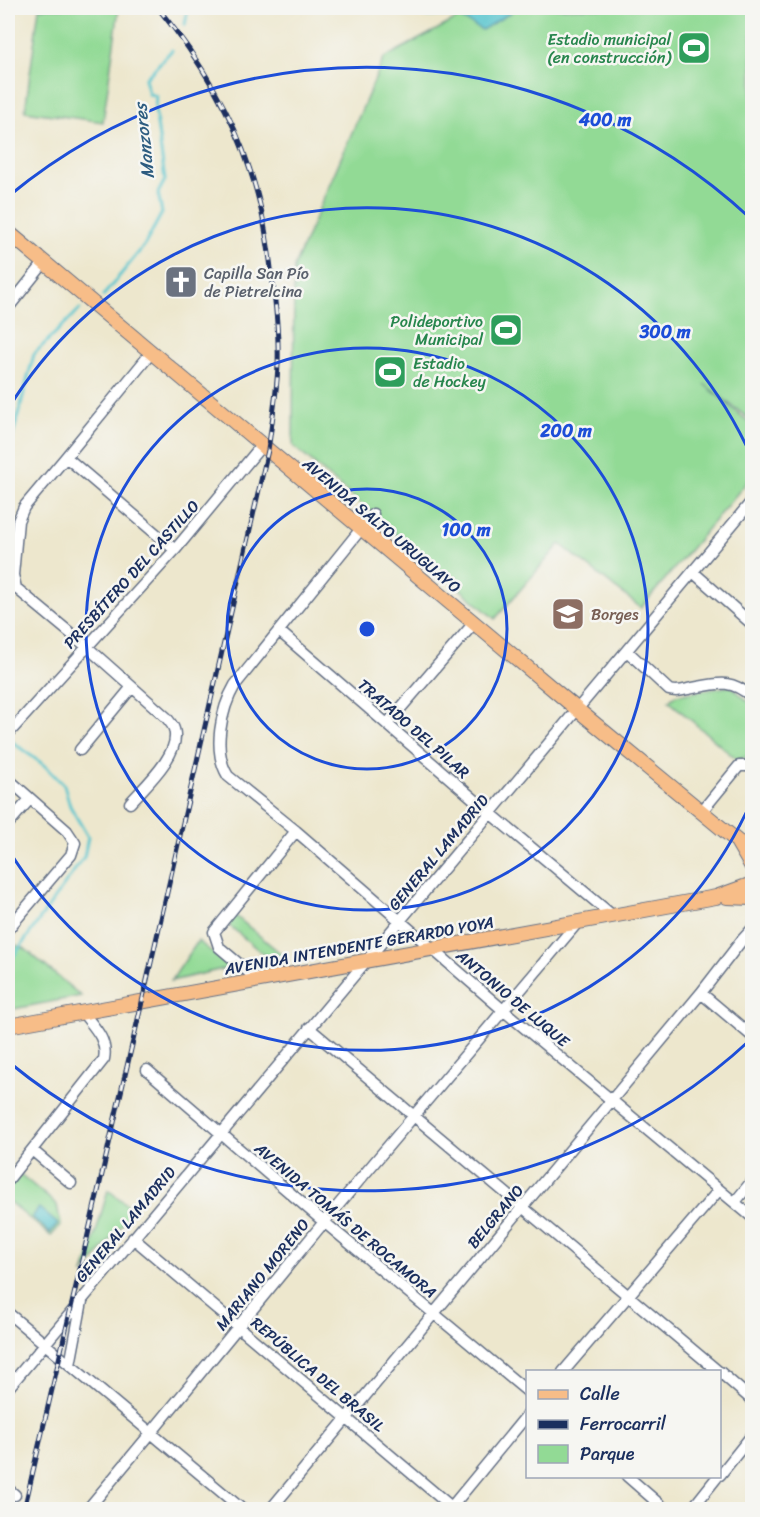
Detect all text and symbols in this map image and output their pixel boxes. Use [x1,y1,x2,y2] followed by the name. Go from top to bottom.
[547,25,672,72] place label: Estadio municipal (en construcción)
[676,30,712,66] sports icon: Estadio municipal (en construcción)
[124,99,164,180] water label: Manzores
[578,104,631,136] text: 400 m
[204,259,309,306] place label: Capilla San Pío de Pietrelcina
[163,264,199,300] church icon: Capilla San Pío de Pietrelcina
[390,307,483,354] place label: Polideportivo Municipal
[488,312,524,348] sports icon: Polideportivo Municipal
[638,316,691,348] text: 300 m
[413,349,486,396] place label: Estadio de Hockey
[372,354,408,390] sports icon: Estadio de Hockey
[539,415,592,447] text: 200 m
[295,449,468,601] street label: AVENIDA SALTO URUGUAYO
[56,493,207,656] street label: PRESBÍTERO DEL CASTILLO
[442,514,491,546] text: 100 m
[550,596,586,632] school or university icon: Borges
[591,600,639,629] place label: Borges
[357,619,377,639] centre of rings
[351,671,477,786] street label: TRATADO DEL PILAR
[381,787,497,917] street label: GENERAL LAMADRID
[221,907,496,984] street label: AVENIDA INTENDENTE GERARDO YOYA
[449,941,577,1056] street label: ANTONIO DE LUQUE
[247,1134,444,1306] street label: AVENIDA TOMÁS DE ROCAMORA
[68,1159,184,1289] street label: GENERAL LAMADRID
[459,1177,531,1255] street label: BELGRANO
[208,1212,317,1337] street label: MARIANO MORENO
[244,1309,392,1440] street label: REPÚBLICA DEL BRASIL
[526,1370,721,1478] legend
[580,1378,620,1410] text: Calle
[580,1408,667,1440] text: Ferrocarril
[580,1438,635,1470] text: Parque

